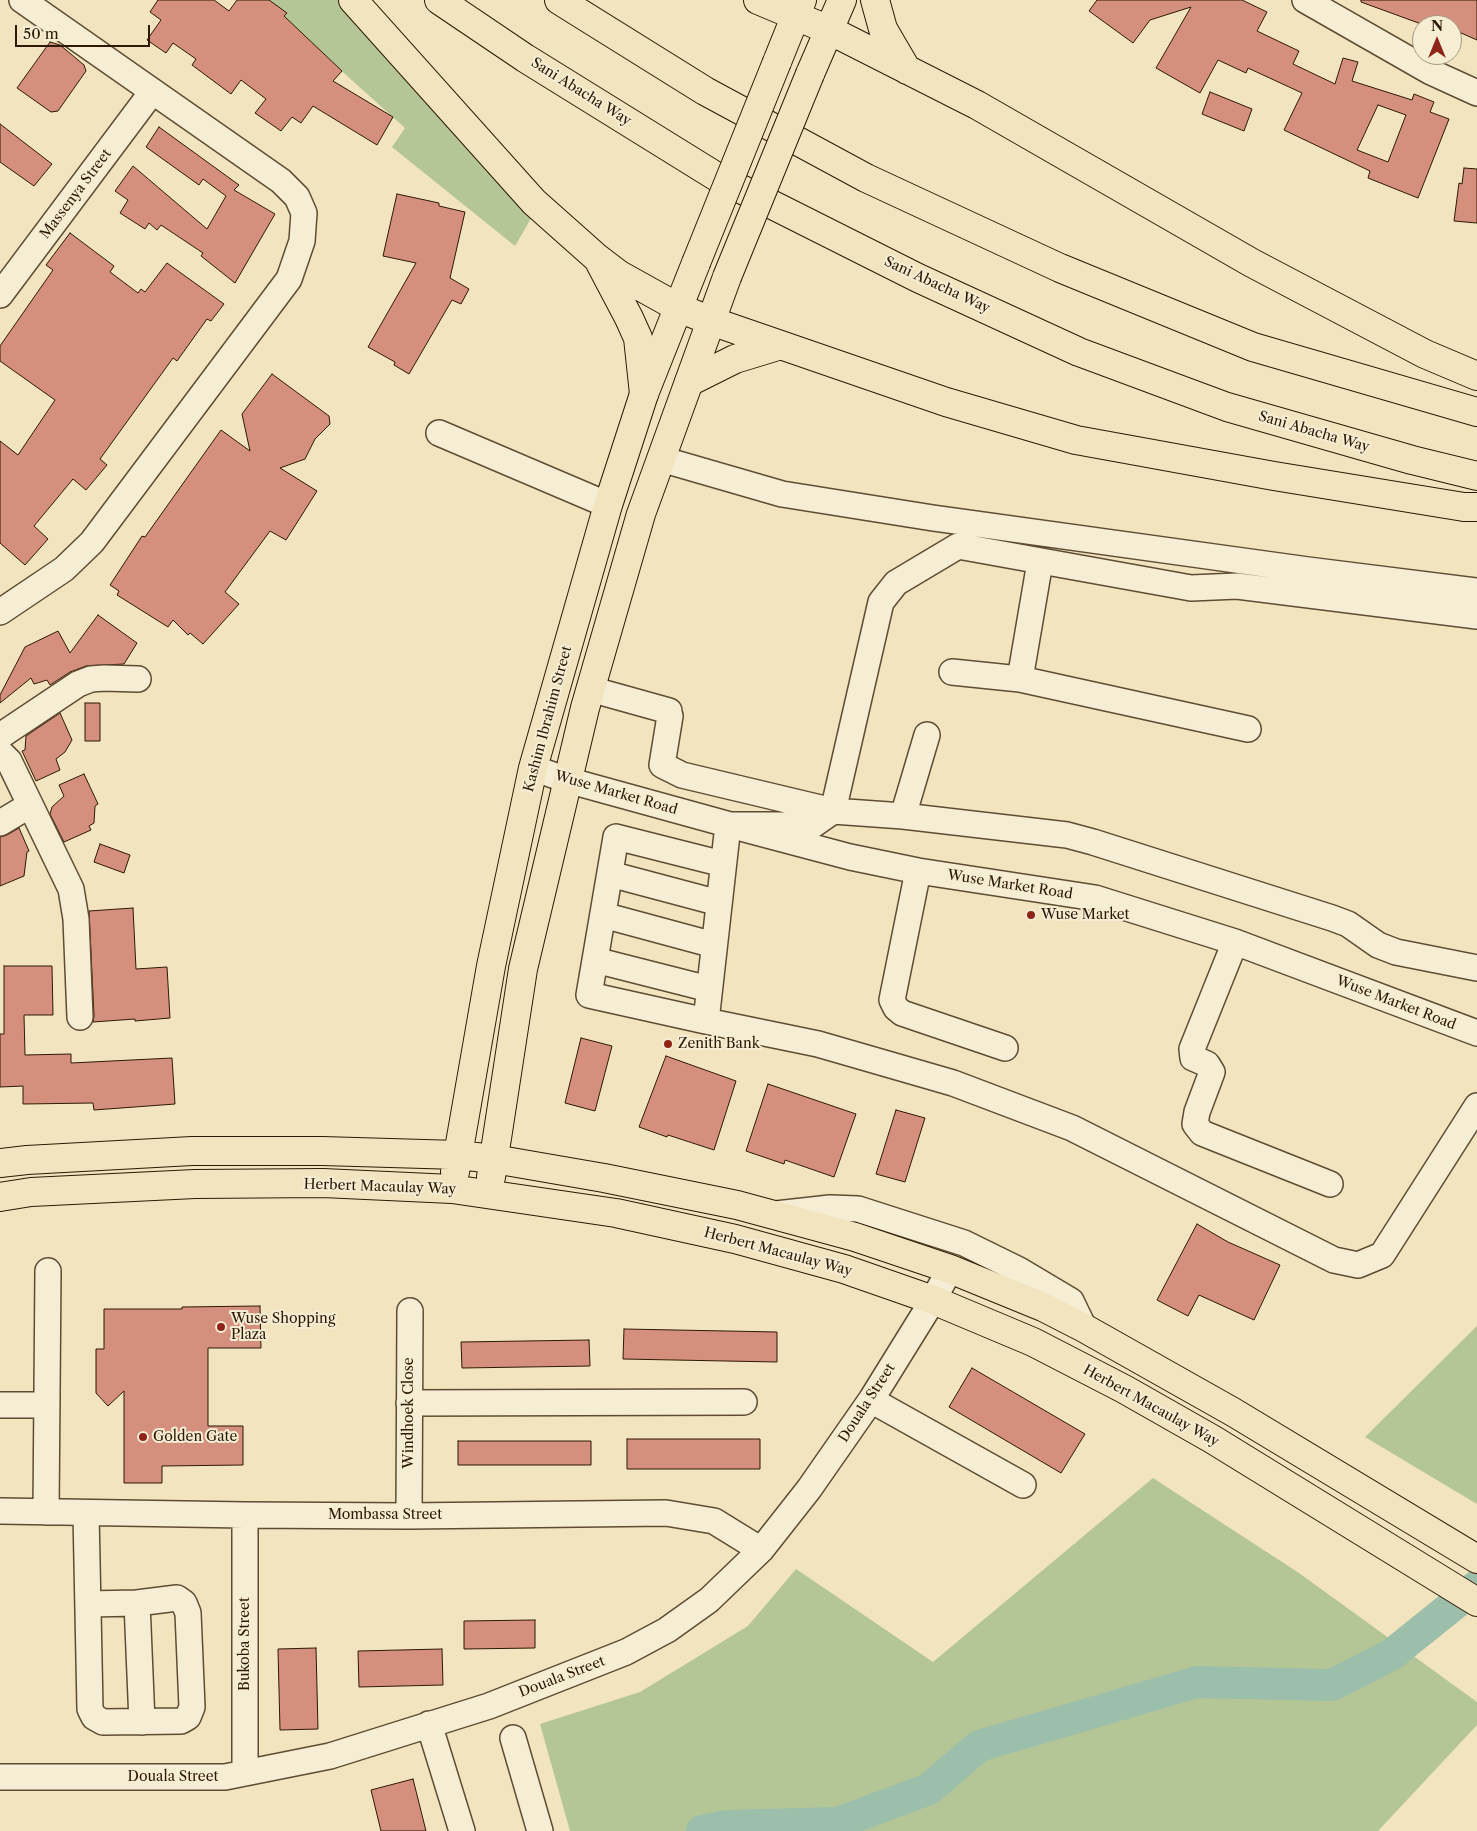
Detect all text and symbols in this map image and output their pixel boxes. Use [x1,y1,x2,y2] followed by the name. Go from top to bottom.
[18,15,152,47] scale bar
[1412,15,1462,65] north arrow
[1431,17,1443,35] text: N
[23,24,59,43] text: 50 m
[528,54,634,130] street label: Sani Abacha Way
[37,146,115,242] street label: Massenya Street
[881,253,993,317] street label: Sani Abacha Way
[1257,408,1371,456] street label: Sani Abacha Way
[520,644,576,794] street label: Kashim Ibrahim Street
[553,767,679,819] street label: Wuse Market Road
[946,867,1074,903] street label: Wuse Market Road
[1041,907,1130,923] place label: Wuse Market
[1025,909,1037,921] marker: Wuse Market
[1334,972,1458,1034] street label: Wuse Market Road
[678,1036,760,1052] place label: Zenith Bank
[662,1038,674,1050] marker: Zenith Bank
[303,1176,457,1198] street label: Herbert Macaulay Way
[702,1224,854,1280] street label: Herbert Macaulay Way
[231,1311,335,1344] place label: Wuse Shopping Plaza
[215,1321,227,1333] marker: Wuse Shopping Plaza
[401,1357,417,1469] street label: Windhoek Close
[835,1360,899,1446] street label: Douala Street
[1080,1362,1222,1450] street label: Herbert Macaulay Way
[153,1429,237,1445] place label: Golden Gate
[137,1431,149,1443] marker: Golden Gate
[328,1507,442,1523] street label: Mombassa Street
[237,1597,253,1691] street label: Bukoba Street
[517,1653,607,1701] street label: Douala Street
[128,1769,218,1785] street label: Douala Street

